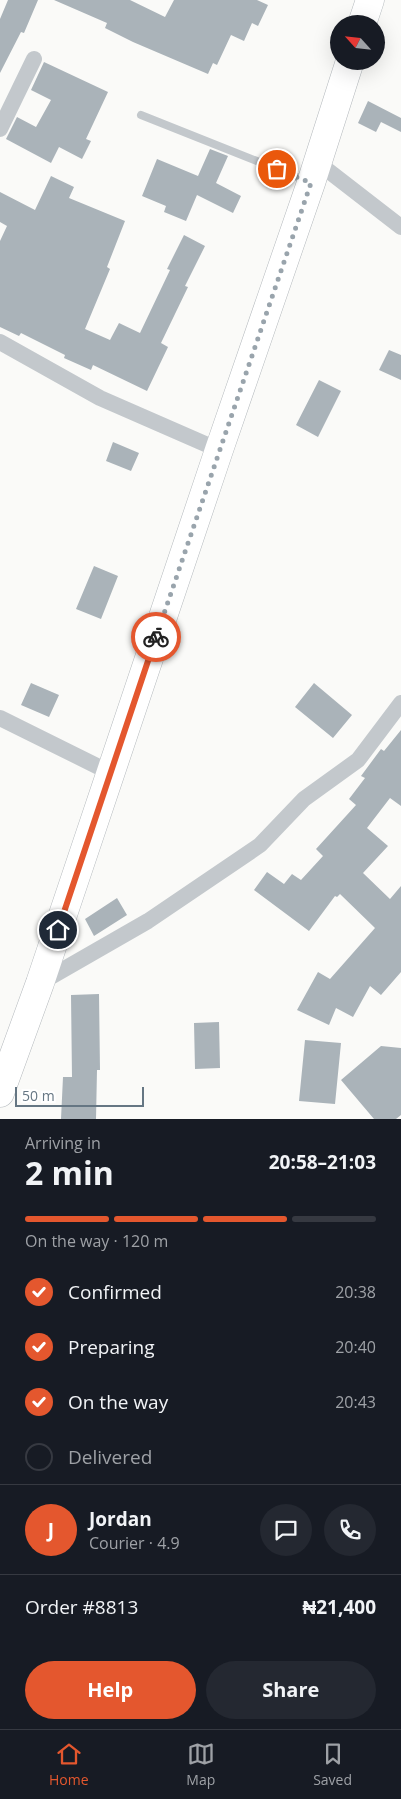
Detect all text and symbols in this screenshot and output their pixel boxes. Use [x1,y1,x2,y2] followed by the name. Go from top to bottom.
[330,15,385,70] north arrow
[330,15,385,70] map controls
[256,148,298,190] pin
[263,155,291,183] icon: bag
[131,612,181,662] courier
[142,623,170,651] icon: bike
[37,909,79,951] pin
[44,916,72,944] icon: home
[15,1084,144,1107] scale bar
[22,1086,55,1105] text: 50 m
[25,1132,101,1154] text: Arriving in
[269,1149,376,1175] text: 20:58–21:03
[25,1151,114,1194] text: 2 min
[25,1230,168,1252] text: On the way · 120 m
[25,1278,53,1306] icon: check
[68,1279,162,1305] text: Confirmed
[335,1281,376,1303] text: 20:38
[25,1333,53,1361] icon: check
[68,1334,155,1360] text: Preparing
[335,1336,376,1358] text: 20:40
[25,1388,53,1416] icon: check
[68,1389,168,1415] text: On the way
[335,1391,376,1413] text: 20:43
[68,1444,152,1470] text: Delivered
[260,1504,312,1556] button: chat
[324,1504,376,1556] button: phone
[89,1506,152,1532] text: Jordan
[48,1517,54,1543] text: J
[89,1532,180,1554] text: Courier · 4.9
[25,1594,138,1620] text: Order #8813
[303,1594,376,1620] text: ₦21,400
[25,1661,196,1719] button: Help
[206,1661,376,1719] button: Share
[49,1740,89,1789] tab: Home
[186,1740,215,1789] tab: Map
[313,1740,352,1789] tab: Saved

